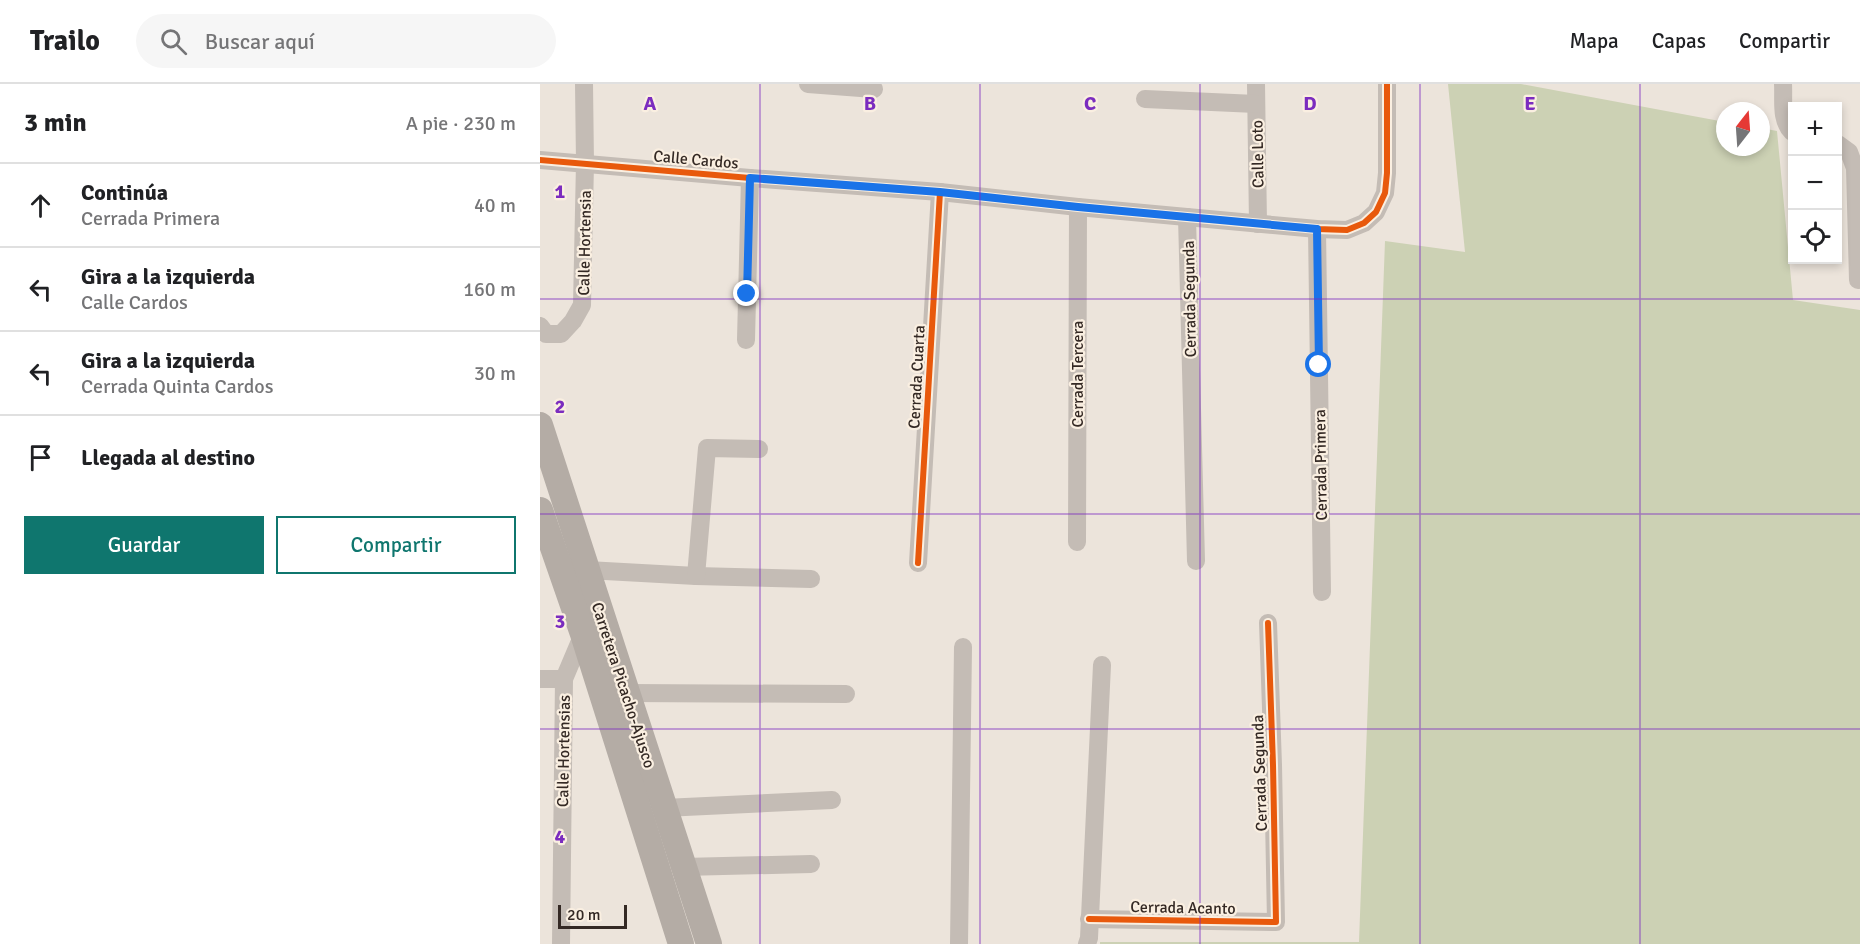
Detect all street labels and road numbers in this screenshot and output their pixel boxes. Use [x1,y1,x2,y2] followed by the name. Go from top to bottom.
[1247,120,1269,188] street label: Calle Loto
[652,146,739,174] street label: Calle Cardos
[574,190,596,296] street label: Calle Hortensia
[1179,240,1201,358] street label: Cerrada Segunda
[1068,321,1088,427] street label: Cerrada Tercera
[904,325,930,429] street label: Cerrada Cuarta
[1310,409,1332,521] street label: Cerrada Primera
[587,600,659,771] street label: Carretera Picacho-Ajusco
[553,695,575,807] street label: Calle Hortensias
[1248,714,1272,832] street label: Cerrada Segunda
[1130,897,1236,919] street label: Cerrada Acanto

